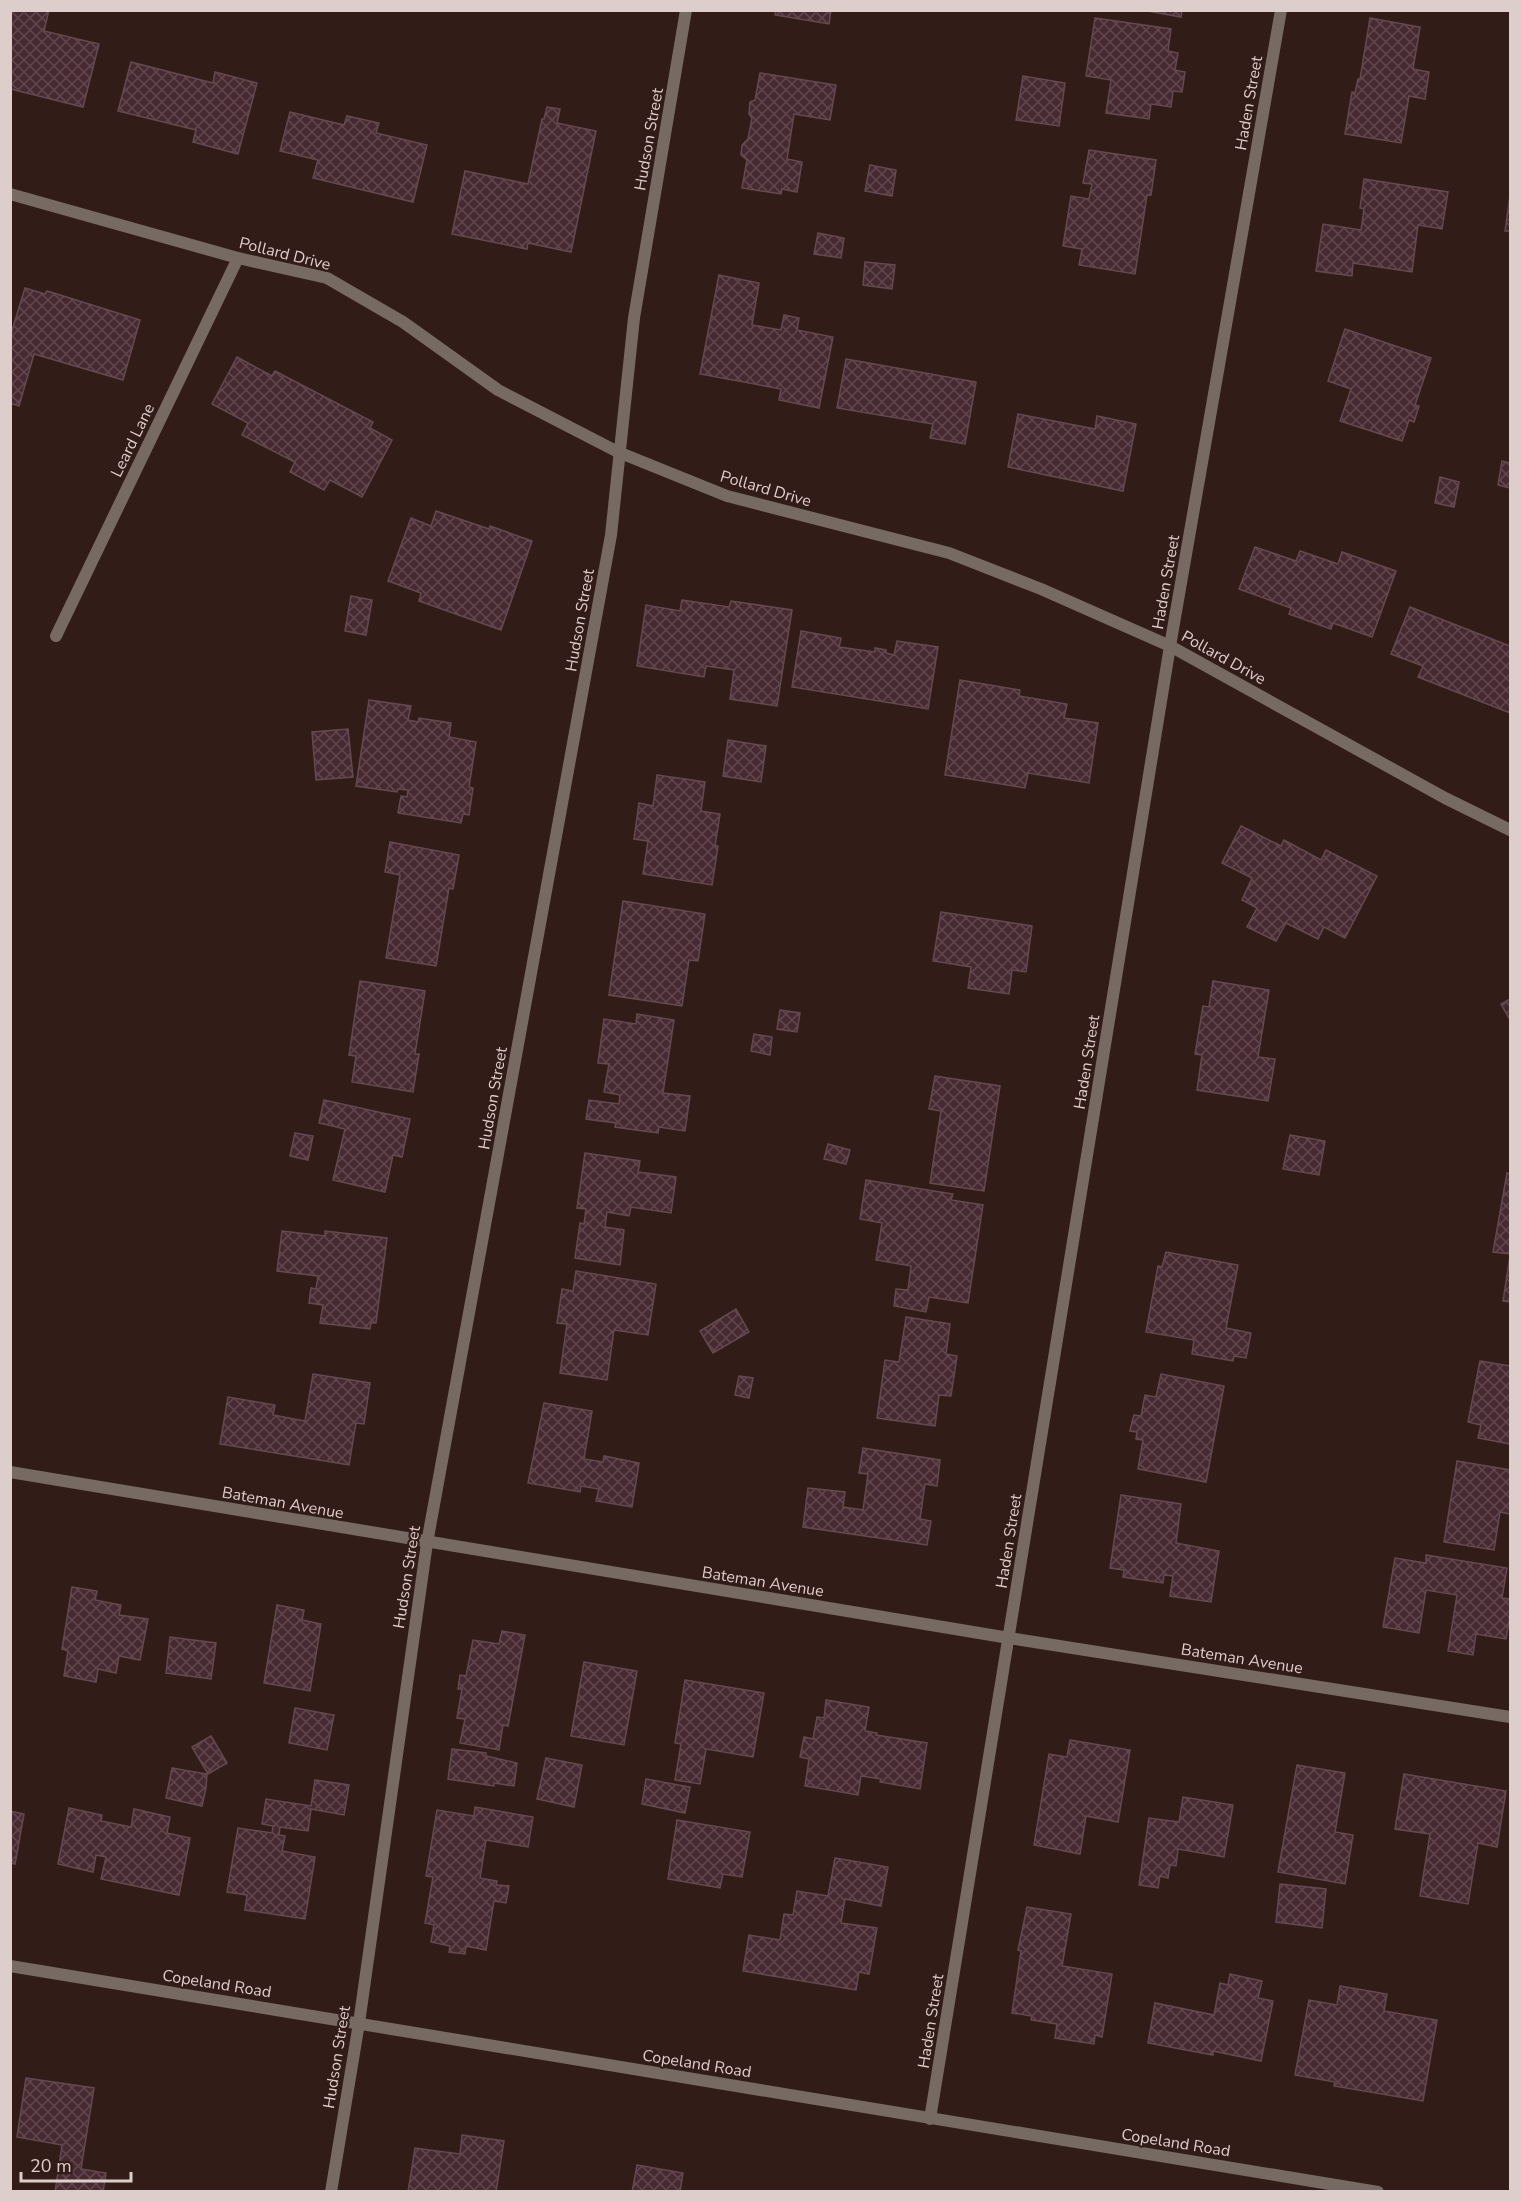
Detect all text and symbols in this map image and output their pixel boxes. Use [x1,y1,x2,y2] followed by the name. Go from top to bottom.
[1230,54,1268,152] street label: Haden Street
[629,86,669,192] street label: Hudson Street
[237,232,333,276] street label: Pollard Drive
[106,400,160,481] street label: Leard Lane
[718,465,814,512] street label: Pollard Drive
[1147,533,1185,631] street label: Haden Street
[560,567,600,673] street label: Hudson Street
[1177,626,1270,690] street label: Pollard Drive
[1069,1013,1105,1111] street label: Haden Street
[473,1045,513,1151] street label: Hudson Street
[220,1481,345,1525] street label: Bateman Avenue
[991,1492,1027,1590] street label: Haden Street
[388,1524,426,1630] street label: Hudson Street
[700,1561,825,1602] street label: Bateman Avenue
[1179,1638,1304,1679] street label: Bateman Avenue
[161,1965,273,2003] street label: Copeland Road
[913,1972,949,2070] street label: Haden Street
[318,2004,356,2110] street label: Hudson Street
[641,2045,753,2083] street label: Copeland Road
[1120,2124,1232,2162] street label: Copeland Road
[21,2145,130,2183] scale bar
[30,2154,72,2178] text: 20 m

